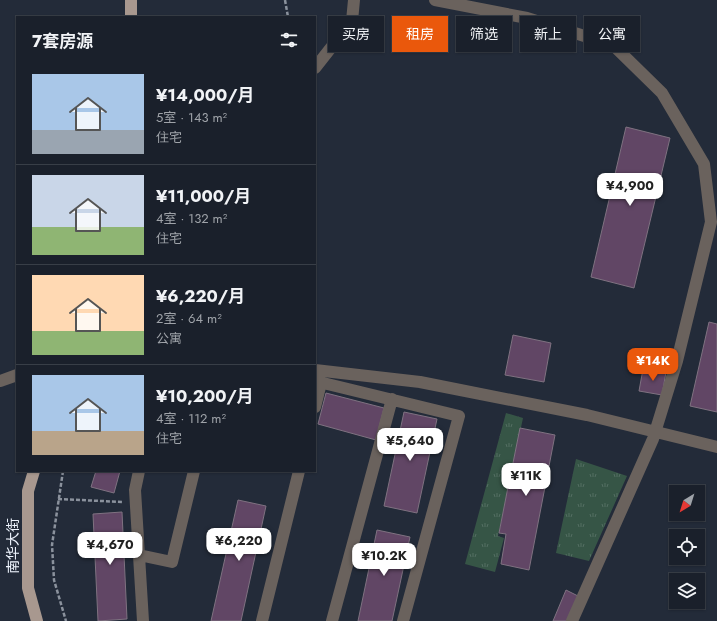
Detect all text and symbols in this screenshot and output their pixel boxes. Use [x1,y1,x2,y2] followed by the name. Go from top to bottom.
[328,16,384,52] chip: 买房
[392,16,448,52] chip: 租房
[456,16,512,52] chip: 筛选
[520,16,576,52] chip: 新上
[584,16,640,52] chip: 公寓
[32,29,93,53] text: 7套房源
[278,29,300,51] icon: filters
[156,83,255,107] text: ¥14,000/月
[64,90,112,138] icon: home
[156,108,227,127] text: 5室 · 143 m²
[156,128,182,147] text: 住宅
[597,173,663,207] pin: ¥4,900
[606,176,654,195] text: ¥4,900
[156,184,251,208] text: ¥11,000/月
[64,191,112,239] icon: home
[156,209,227,228] text: 4室 · 132 m²
[156,229,182,248] text: 住宅
[156,284,245,308] text: ¥6,220/月
[64,291,112,339] icon: home
[156,309,222,328] text: 2室 · 64 m²
[156,329,182,348] text: 公寓
[629,348,677,382] pin: ¥14K
[636,351,670,370] text: ¥14K
[156,384,254,408] text: ¥10,200/月
[64,391,112,439] icon: home
[156,409,226,428] text: 4室 · 112 m²
[377,428,443,462] pin: ¥5,640
[156,429,182,448] text: 住宅
[386,431,434,450] text: ¥5,640
[502,463,550,497] pin: ¥11K
[510,466,542,485] text: ¥11K
[669,485,705,521] north arrow
[669,485,705,609] map controls
[3,518,23,574] street label: 南华大街
[206,528,272,562] pin: ¥6,220
[669,529,705,565] button: locate
[215,531,263,550] text: ¥6,220
[77,532,143,566] pin: ¥4,670
[86,535,134,554] text: ¥4,670
[351,543,417,577] pin: ¥10.2K
[361,546,407,565] text: ¥10.2K
[669,573,705,609] button: layers

